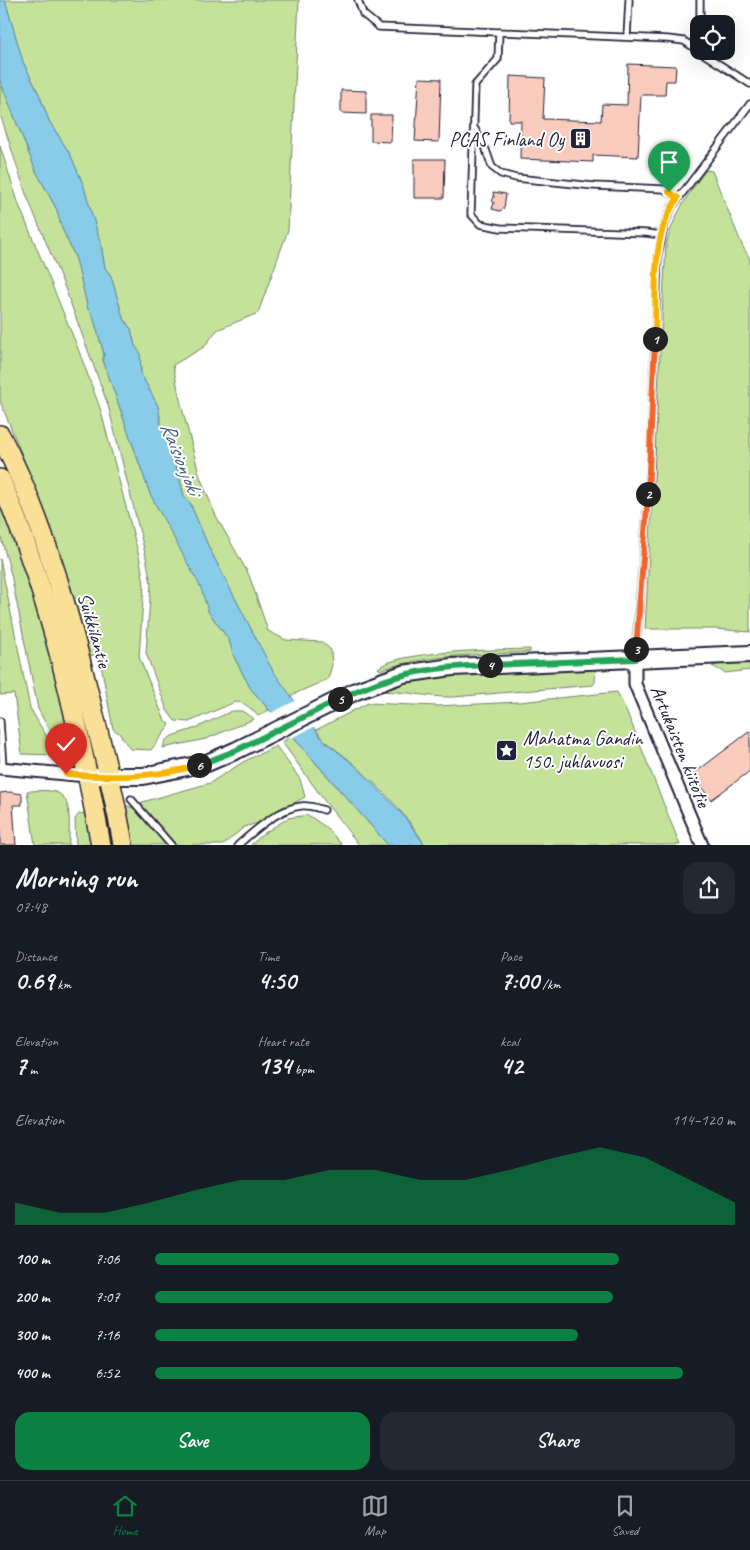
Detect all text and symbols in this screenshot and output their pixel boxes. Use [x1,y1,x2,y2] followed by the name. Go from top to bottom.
[690,15,735,60] map controls
[690,15,735,60] button: locate
[449,127,565,152] place label: PCAS Finland Oy
[568,127,592,151] building icon: PCAS Finland Oy
[648,141,690,192] pin
[655,148,683,176] icon: arrive
[642,326,668,352] pin: 1
[652,331,659,348] text: 1
[155,418,209,503] water label: Raisionjoki
[636,482,660,506] pin: 2
[645,486,652,503] text: 2
[72,590,118,672] street label: Suikkilantie
[624,636,648,662] pin: 3
[633,641,640,658] text: 3
[478,652,502,678] pin: 4
[487,657,494,674] text: 4
[645,682,717,812] street label: Artukaisten kiitotie
[328,686,352,712] pin: 5
[337,691,344,708] text: 5
[45,723,87,774] pin
[523,726,643,774] place label: Mahatma Gandin 150. juhlavuosi
[52,730,80,758] icon: check
[495,738,519,762] place icon: Mahatma Gandin 150. juhlavuosi
[186,752,212,778] pin: 6
[196,757,203,774] text: 6
[15,860,137,895] text: Morning run
[683,862,735,914] button: share
[15,897,47,917] text: 07:48
[15,948,57,965] text: Distance
[258,948,279,965] text: Time
[500,948,522,965] text: Pace
[15,965,54,997] text: 0.69
[258,965,296,997] text: 4:50
[500,965,539,997] text: 7:00
[54,976,71,993] text: km
[539,976,561,993] text: /km
[15,1033,58,1050] text: Elevation
[258,1033,309,1050] text: Heart rate
[500,1033,519,1050] text: kcal
[15,1050,26,1082] text: 7
[258,1050,291,1082] text: 134
[500,1050,523,1082] text: 42
[26,1061,37,1078] text: m
[291,1061,314,1078] text: bpm
[15,1110,64,1130] text: Elevation
[672,1110,735,1130] text: 114–120 m
[15,1249,50,1269] text: 100 m
[95,1249,120,1269] text: 7:06
[15,1287,50,1307] text: 200 m
[95,1287,120,1307] text: 7:07
[15,1325,50,1345] text: 300 m
[95,1325,120,1345] text: 7:16
[15,1363,50,1383] text: 400 m
[95,1363,120,1383] text: 6:52
[15,1412,370,1470] button: Save
[380,1412,735,1470] button: Share
[111,1492,139,1539] tab: Home
[361,1492,389,1539] tab: Map
[611,1492,639,1539] tab: Saved

